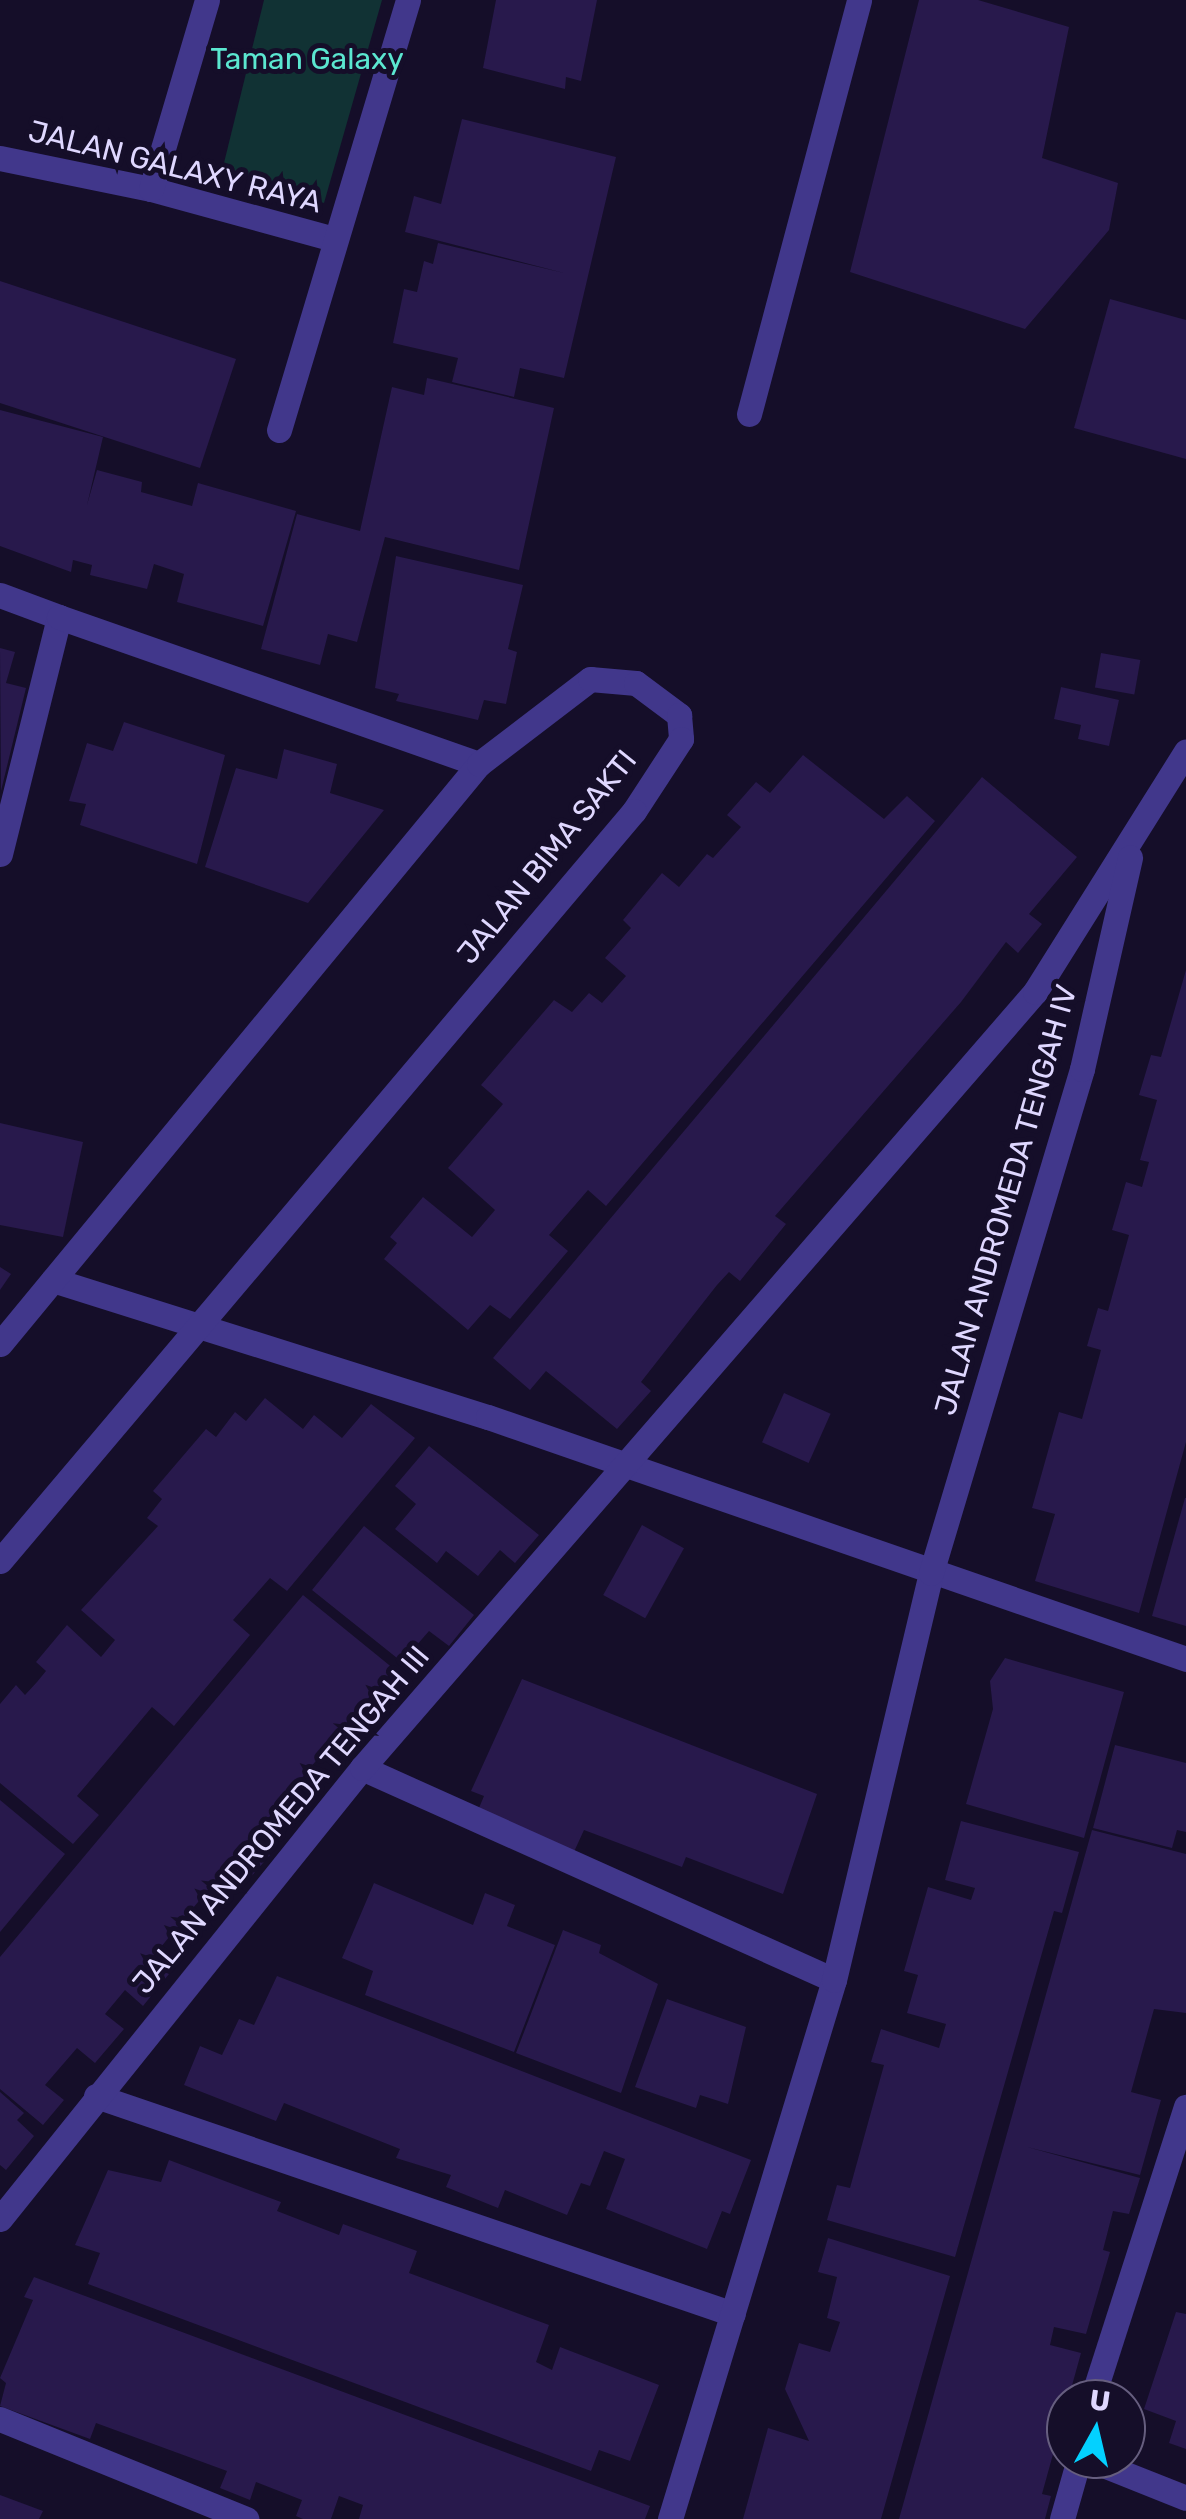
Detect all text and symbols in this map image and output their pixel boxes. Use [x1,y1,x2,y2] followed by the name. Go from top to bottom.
[210,41,404,77] park label: Taman Galaxy
[24,113,326,221] street label: JALAN GALAXY RAYA
[449,743,645,971] street label: JALAN BIMA SAKTI
[927,980,1085,1420] street label: JALAN ANDROMEDA TENGAH IV
[124,1638,438,2002] street label: JALAN ANDROMEDA TENGAH III
[1046,2379,1146,2479] north arrow
[1088,2383,1112,2419] text: U

